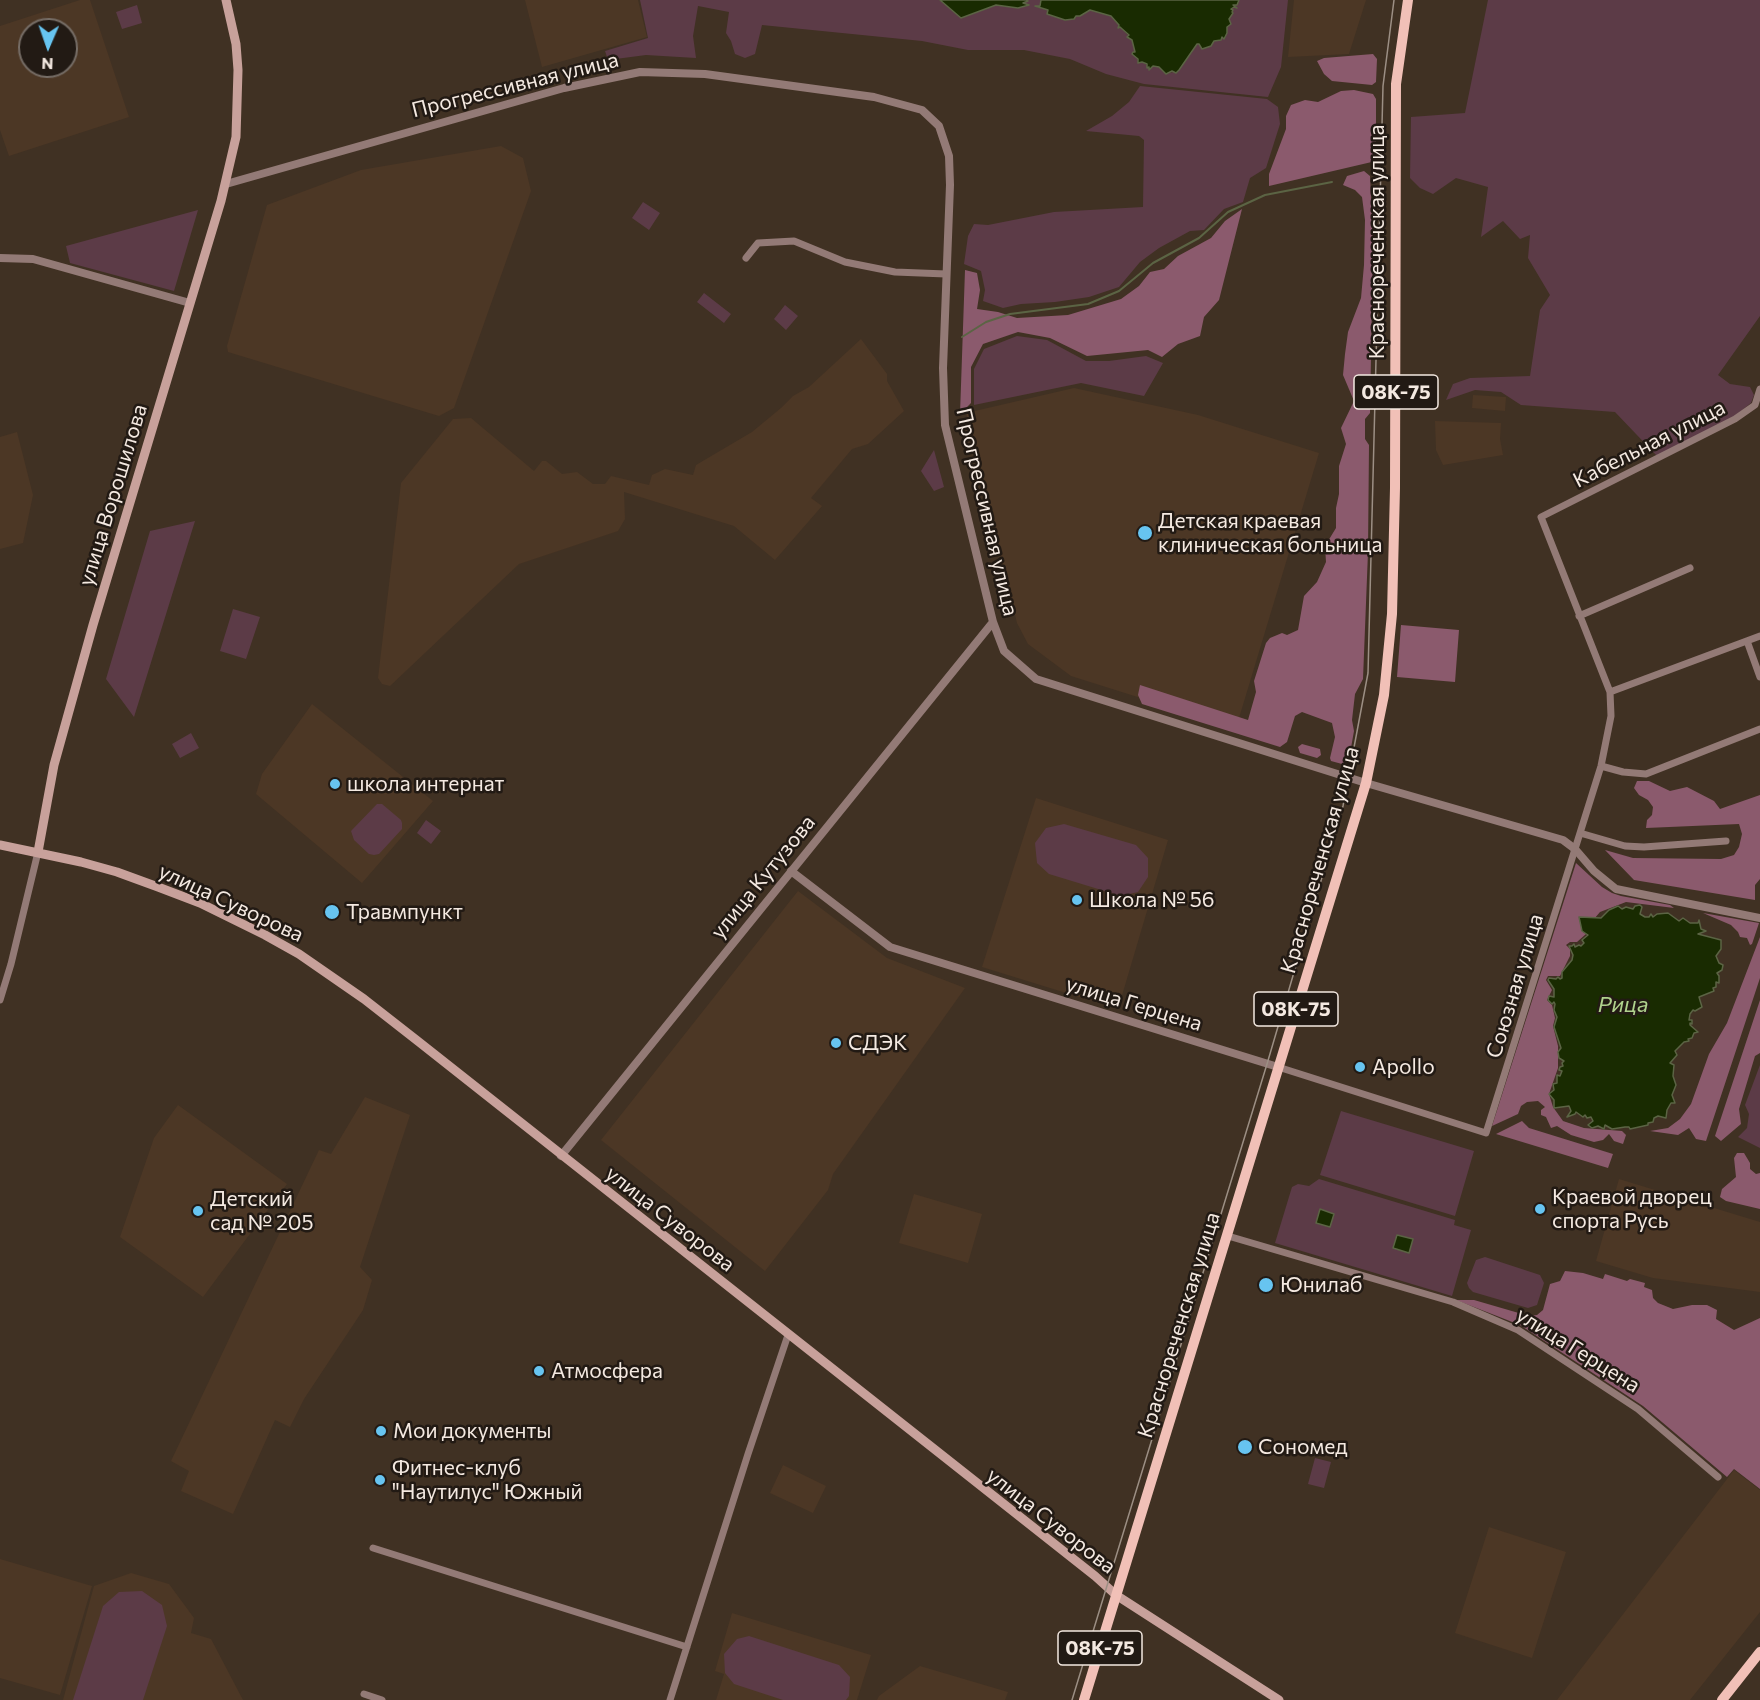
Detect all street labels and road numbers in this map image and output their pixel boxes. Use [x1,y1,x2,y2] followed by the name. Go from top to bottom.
[409,47,621,123] street label: Прогрессивная улица
[1364,125,1390,359] street label: Краснореченская улица
[1354,375,1438,409] road number: 08К-75
[1569,395,1729,493] street label: Кабельная улица
[73,401,153,589] street label: улица Ворошилова
[951,406,1023,618] street label: Прогрессивная улица
[1276,744,1364,976] street label: Краснореченская улица
[706,810,820,944] street label: улица Кутузова
[155,858,307,948] street label: улица Суворова
[1481,911,1549,1061] street label: Союзная улица
[1063,971,1205,1037] street label: улица Герцена
[1254,992,1338,1026] road number: 08К-75
[600,1161,740,1277] street label: улица Суворова
[1133,1209,1225,1441] street label: Краснореченская улица
[1511,1302,1645,1398] street label: улица Герцена
[981,1463,1121,1579] street label: улица Суворова
[1058,1631,1142,1665] road number: 08К-75

